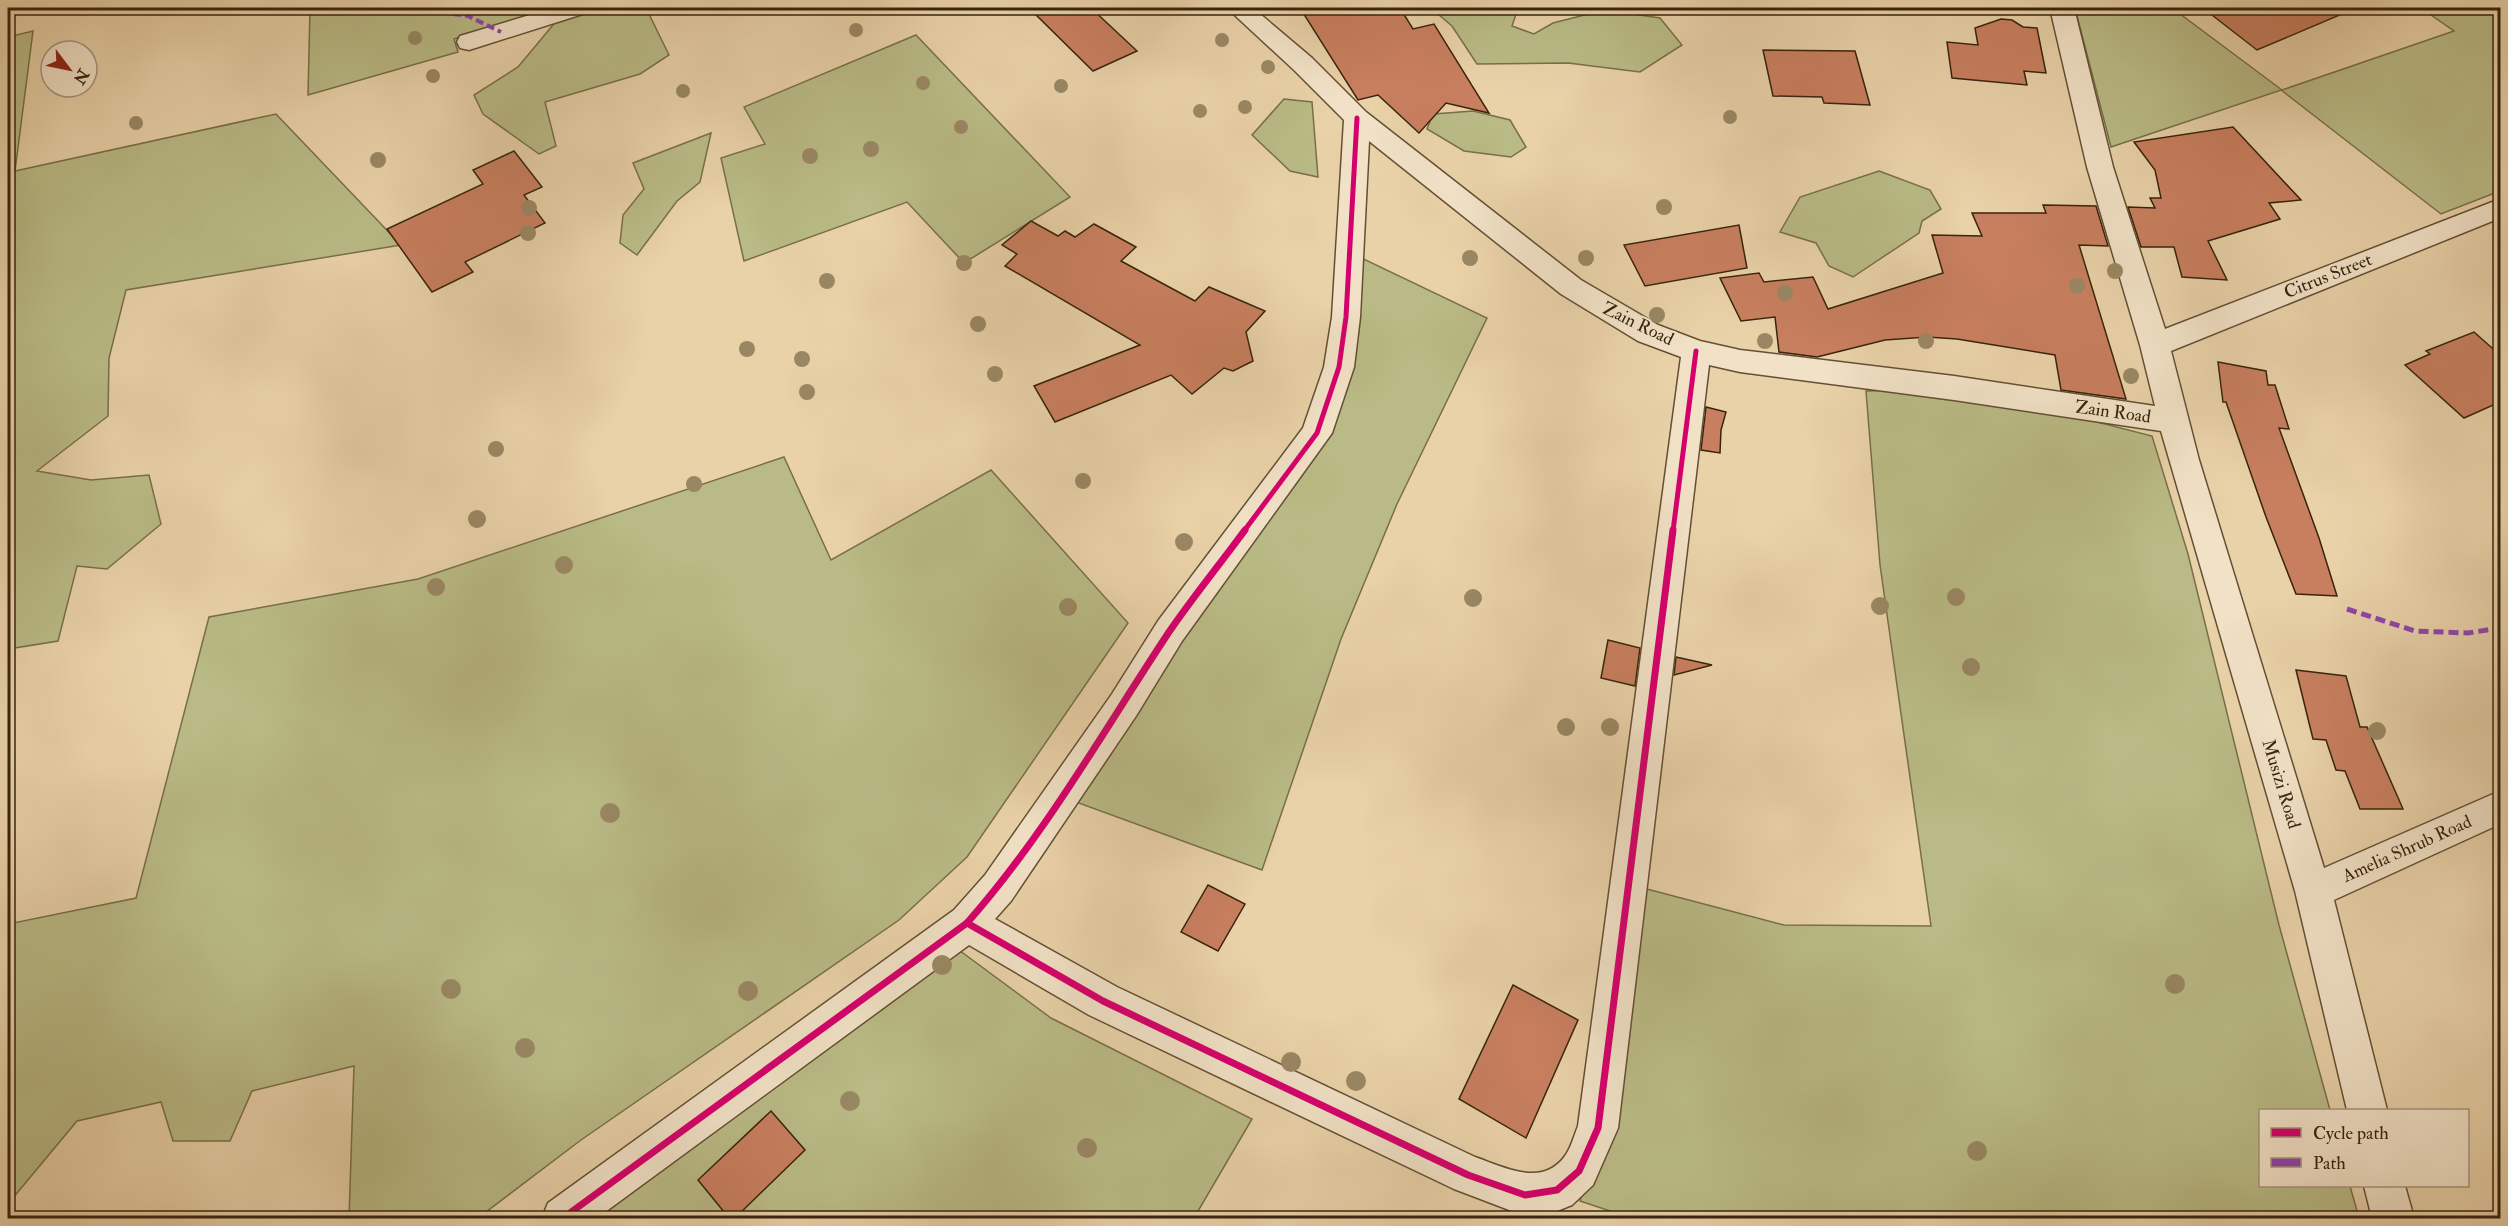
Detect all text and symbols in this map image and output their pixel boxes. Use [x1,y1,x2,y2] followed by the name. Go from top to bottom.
[39,39,99,99] north arrow
[68,64,94,88] text: N
[2281,248,2376,304] street label: Citrus Street
[1599,297,1677,351] street label: Zain Road
[2074,395,2153,429] street label: Zain Road
[2257,736,2306,832] street label: Musizi Road
[2338,810,2475,888] street label: Amelia Shrub Road
[2259,1109,2469,1187] legend
[2313,1122,2389,1145] text: Cycle path
[2313,1152,2346,1175] text: Path

